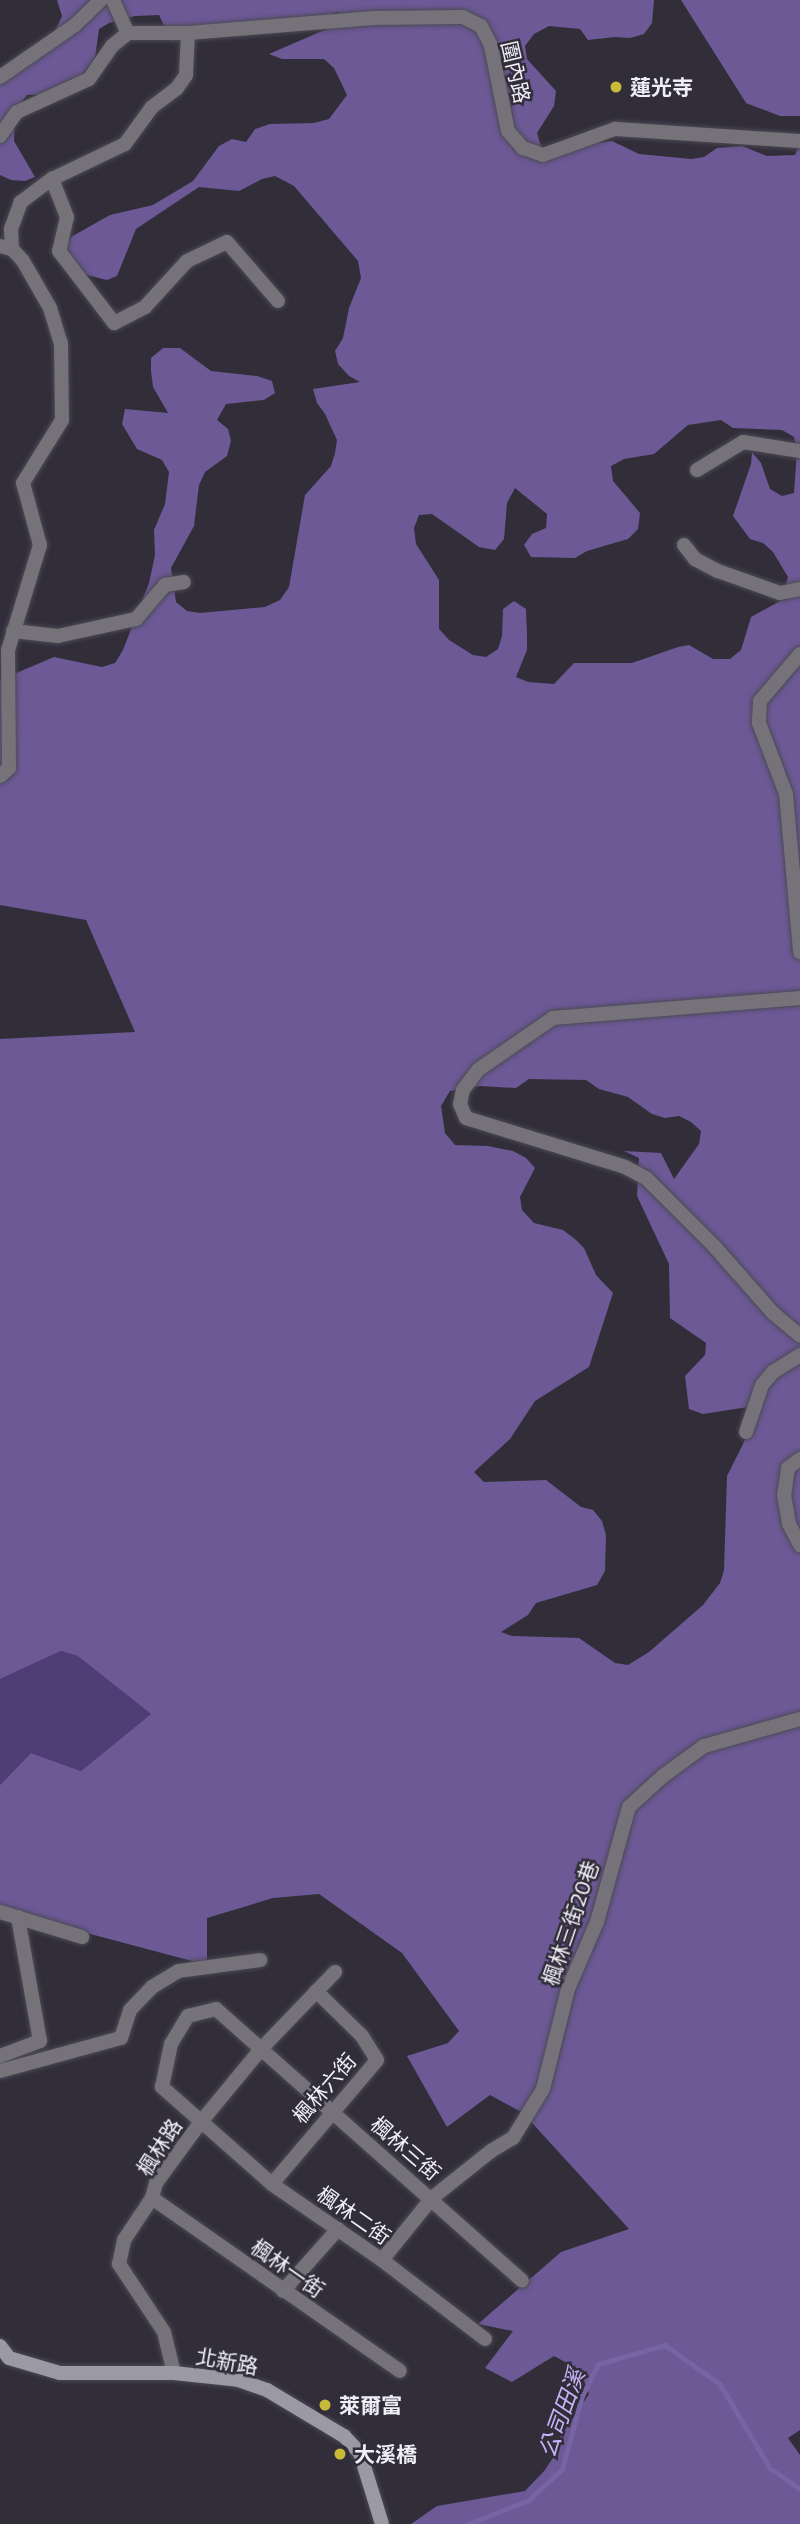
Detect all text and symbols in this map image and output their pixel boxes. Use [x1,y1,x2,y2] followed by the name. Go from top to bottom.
[497,38,535,106] street label: 圍內路
[630,74,693,100] place label: 蓮光寺
[608,79,624,95] marker: 蓮光寺
[537,1857,603,1989] street label: 楓林三街20巷
[287,2048,361,2128] street label: 楓林六街
[366,2111,446,2185] street label: 楓林三街
[131,2114,187,2180] street label: 楓林路
[312,2181,396,2249] street label: 楓林二街
[246,2234,330,2302] street label: 楓林一街
[194,2343,260,2379] street label: 北新路
[532,2365,590,2461] water label: 公司田溪
[339,2392,402,2418] place label: 萊爾富
[317,2397,333,2413] marker: 萊爾富
[354,2441,417,2467] place label: 大溪橋
[332,2446,348,2462] marker: 大溪橋

